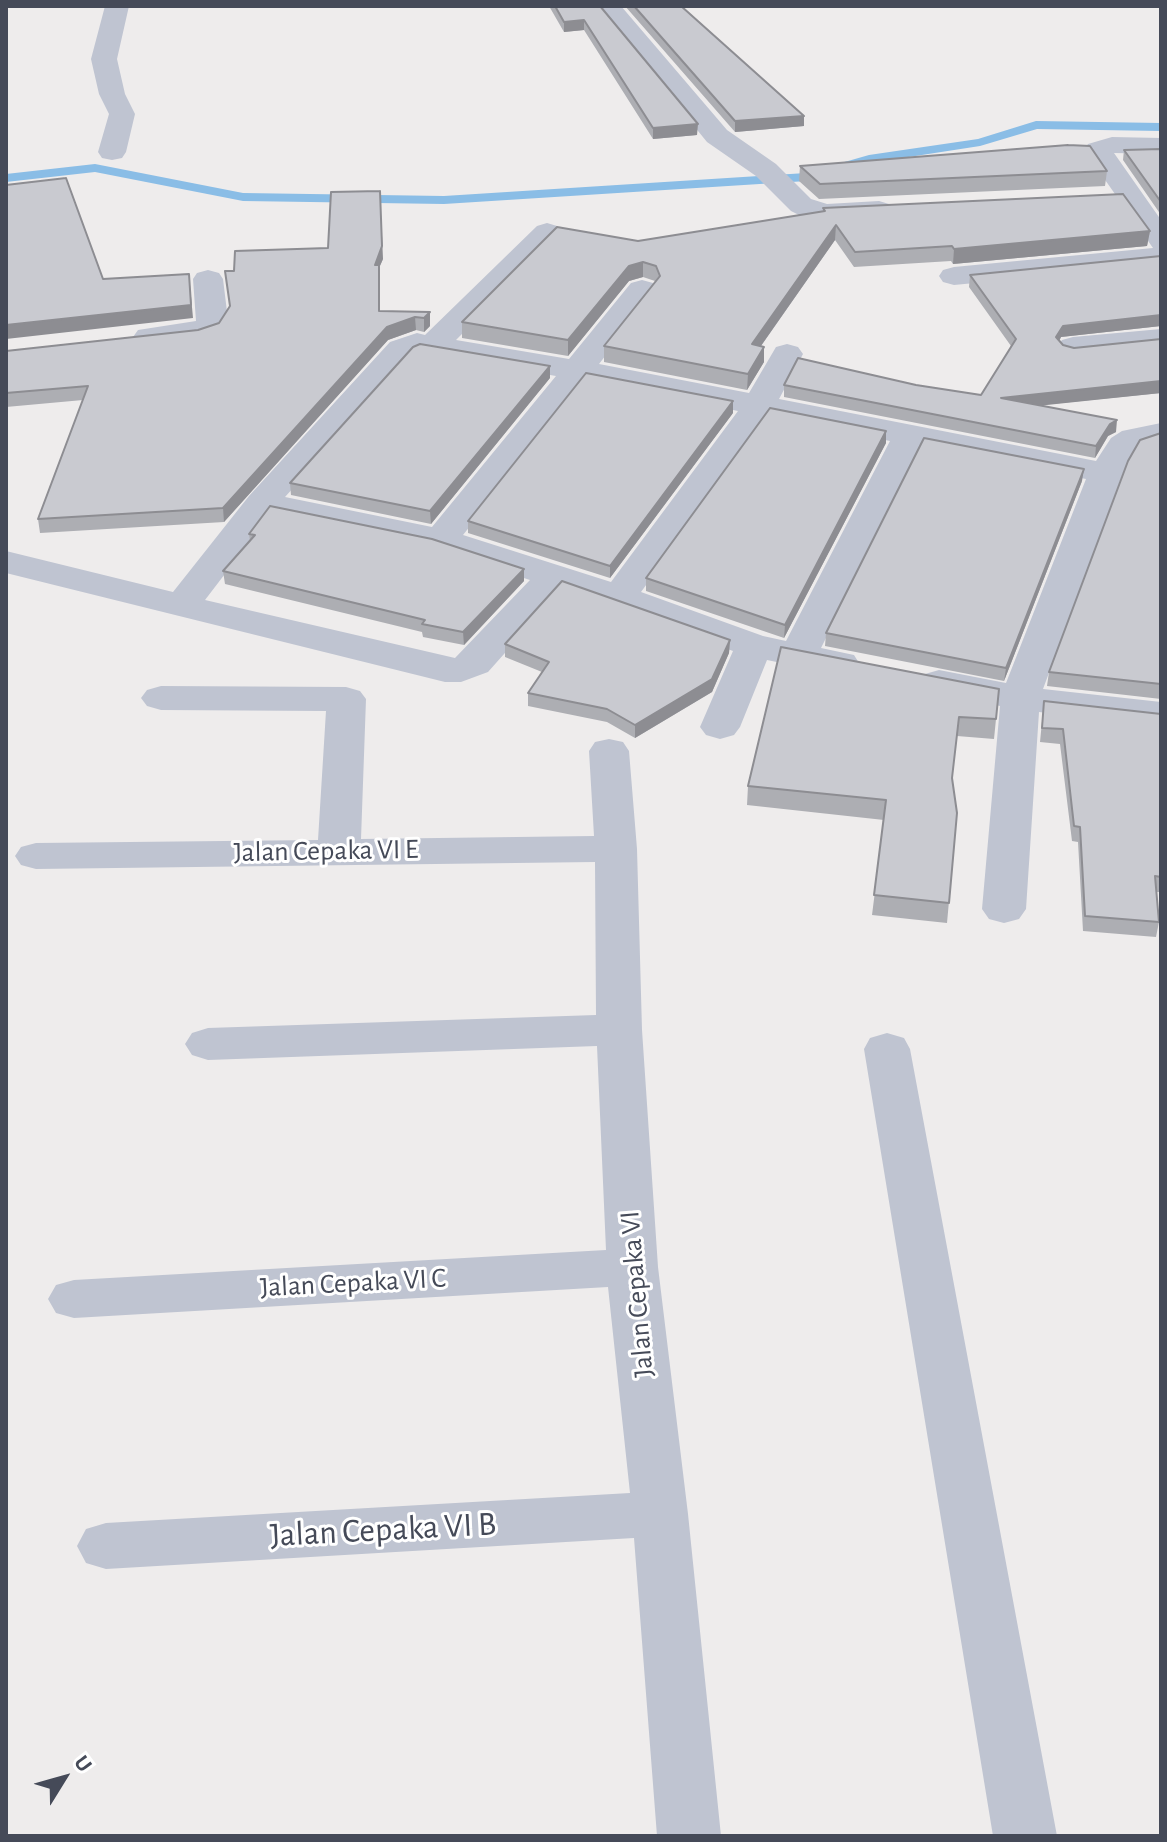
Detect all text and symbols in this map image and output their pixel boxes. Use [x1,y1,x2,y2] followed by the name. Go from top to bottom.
[233,833,419,869] street label: Jalan Cepaka VI E
[613,1209,661,1379] street label: Jalan Cepaka VI
[259,1261,447,1305] street label: Jalan Cepaka VI C
[269,1504,497,1556] street label: Jalan Cepaka VI B
[24,1738,104,1818] north arrow
[70,1751,96,1776] text: U

